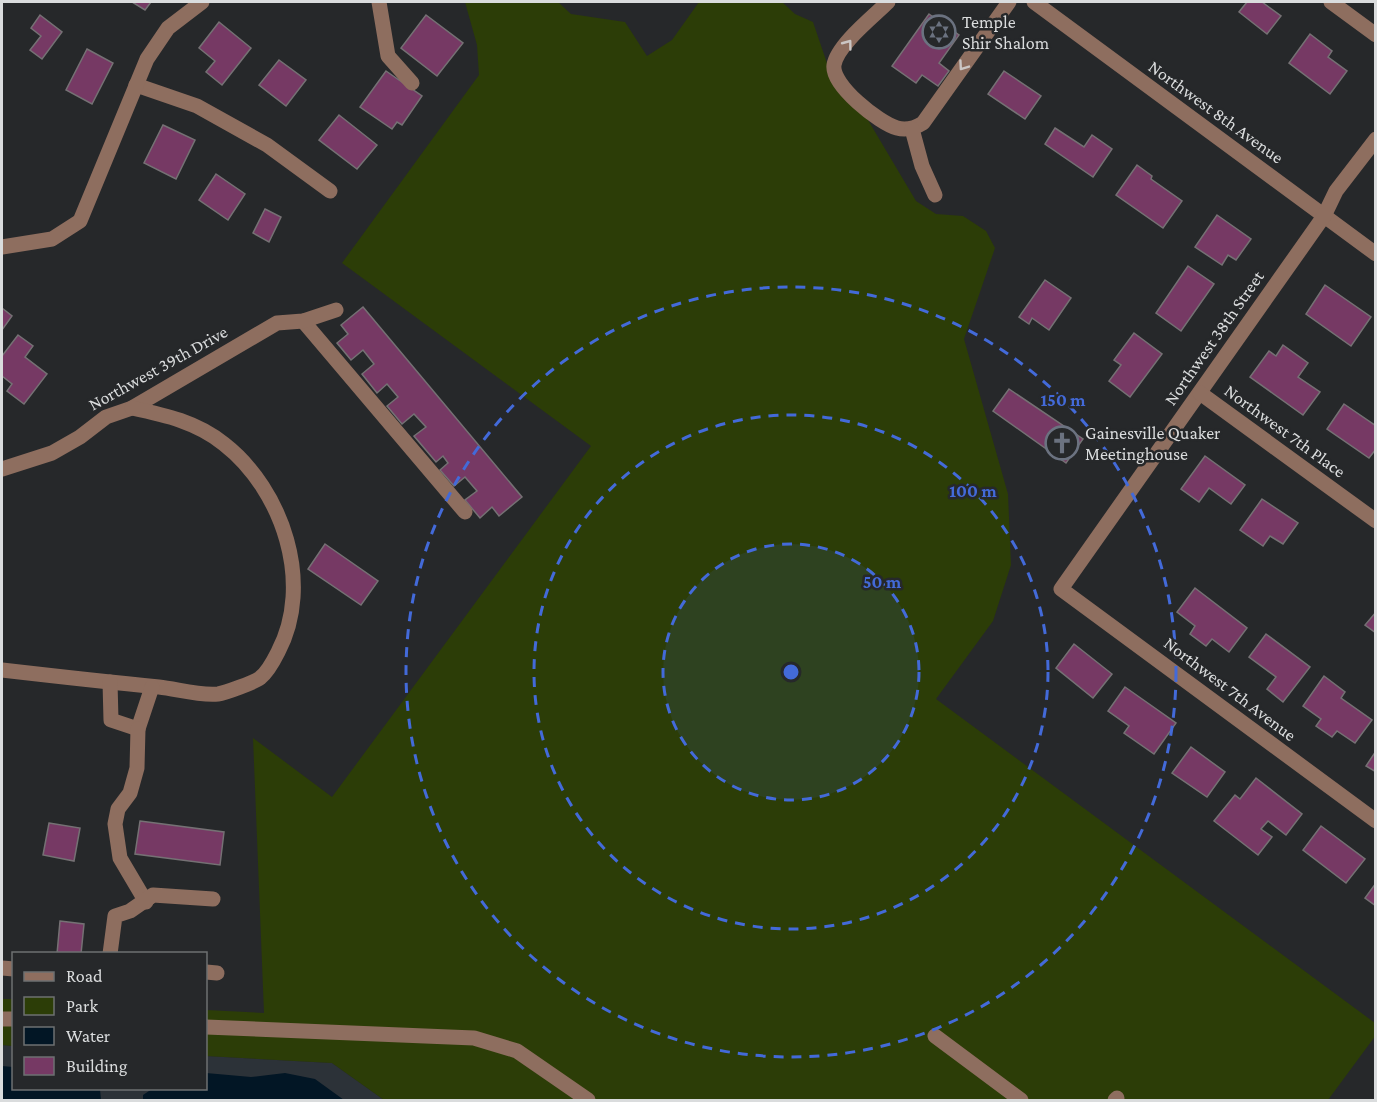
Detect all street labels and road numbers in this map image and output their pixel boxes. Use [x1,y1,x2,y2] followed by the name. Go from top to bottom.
[1145,56,1287,168] street label: Northwest 8th Avenue
[1160,266,1268,409] street label: Northwest 38th Street
[85,321,231,415] street label: Northwest 39th Drive
[1221,380,1349,482] street label: Northwest 7th Place
[1160,633,1300,745] street label: Northwest 7th Avenue

